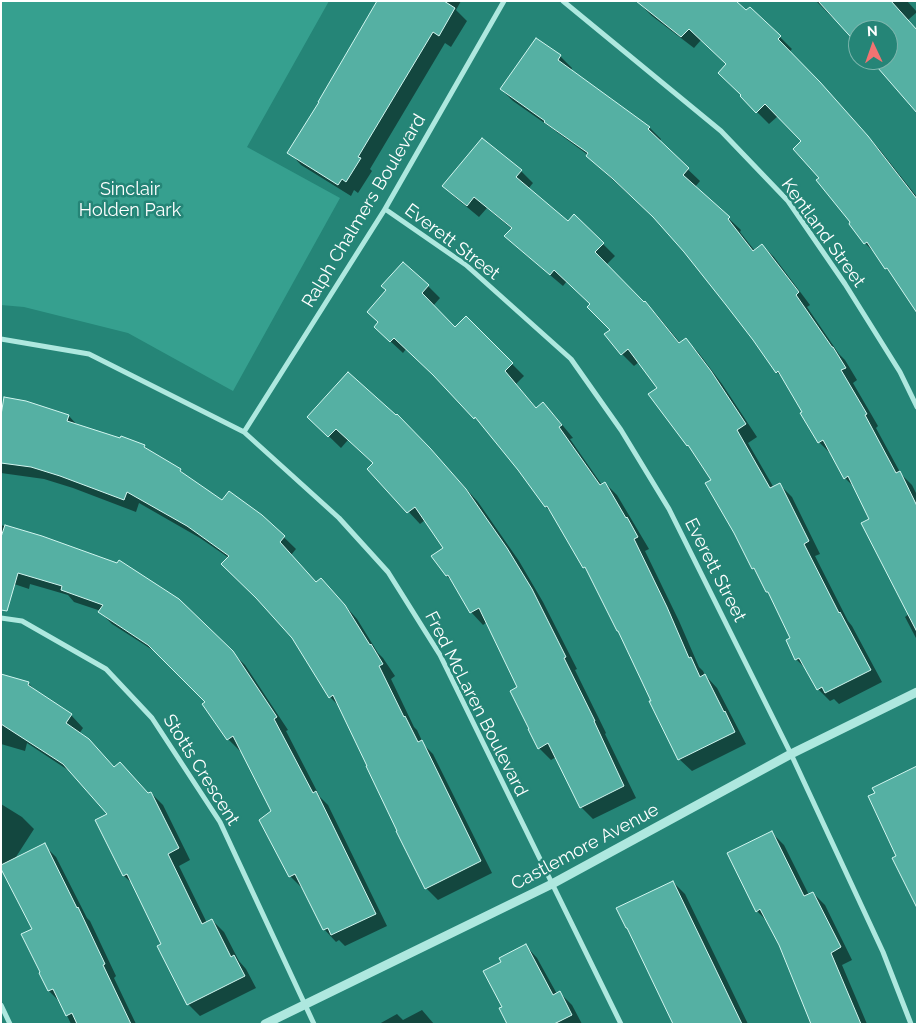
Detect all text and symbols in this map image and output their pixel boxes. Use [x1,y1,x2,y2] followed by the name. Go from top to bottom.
[848,20,898,70] north arrow
[867,23,878,39] text: N
[298,110,430,312] street label: Ralph Chalmers Boulevard
[776,175,870,291] street label: Kentland Street
[79,179,181,222] park label: Sinclair Holden Park
[400,199,504,285] street label: Everett Street
[680,515,750,625] street label: Everett Street
[420,608,532,800] street label: Fred McLaren Boulevard
[158,710,244,830] street label: Stotts Crescent
[508,799,662,895] street label: Castlemore Avenue

